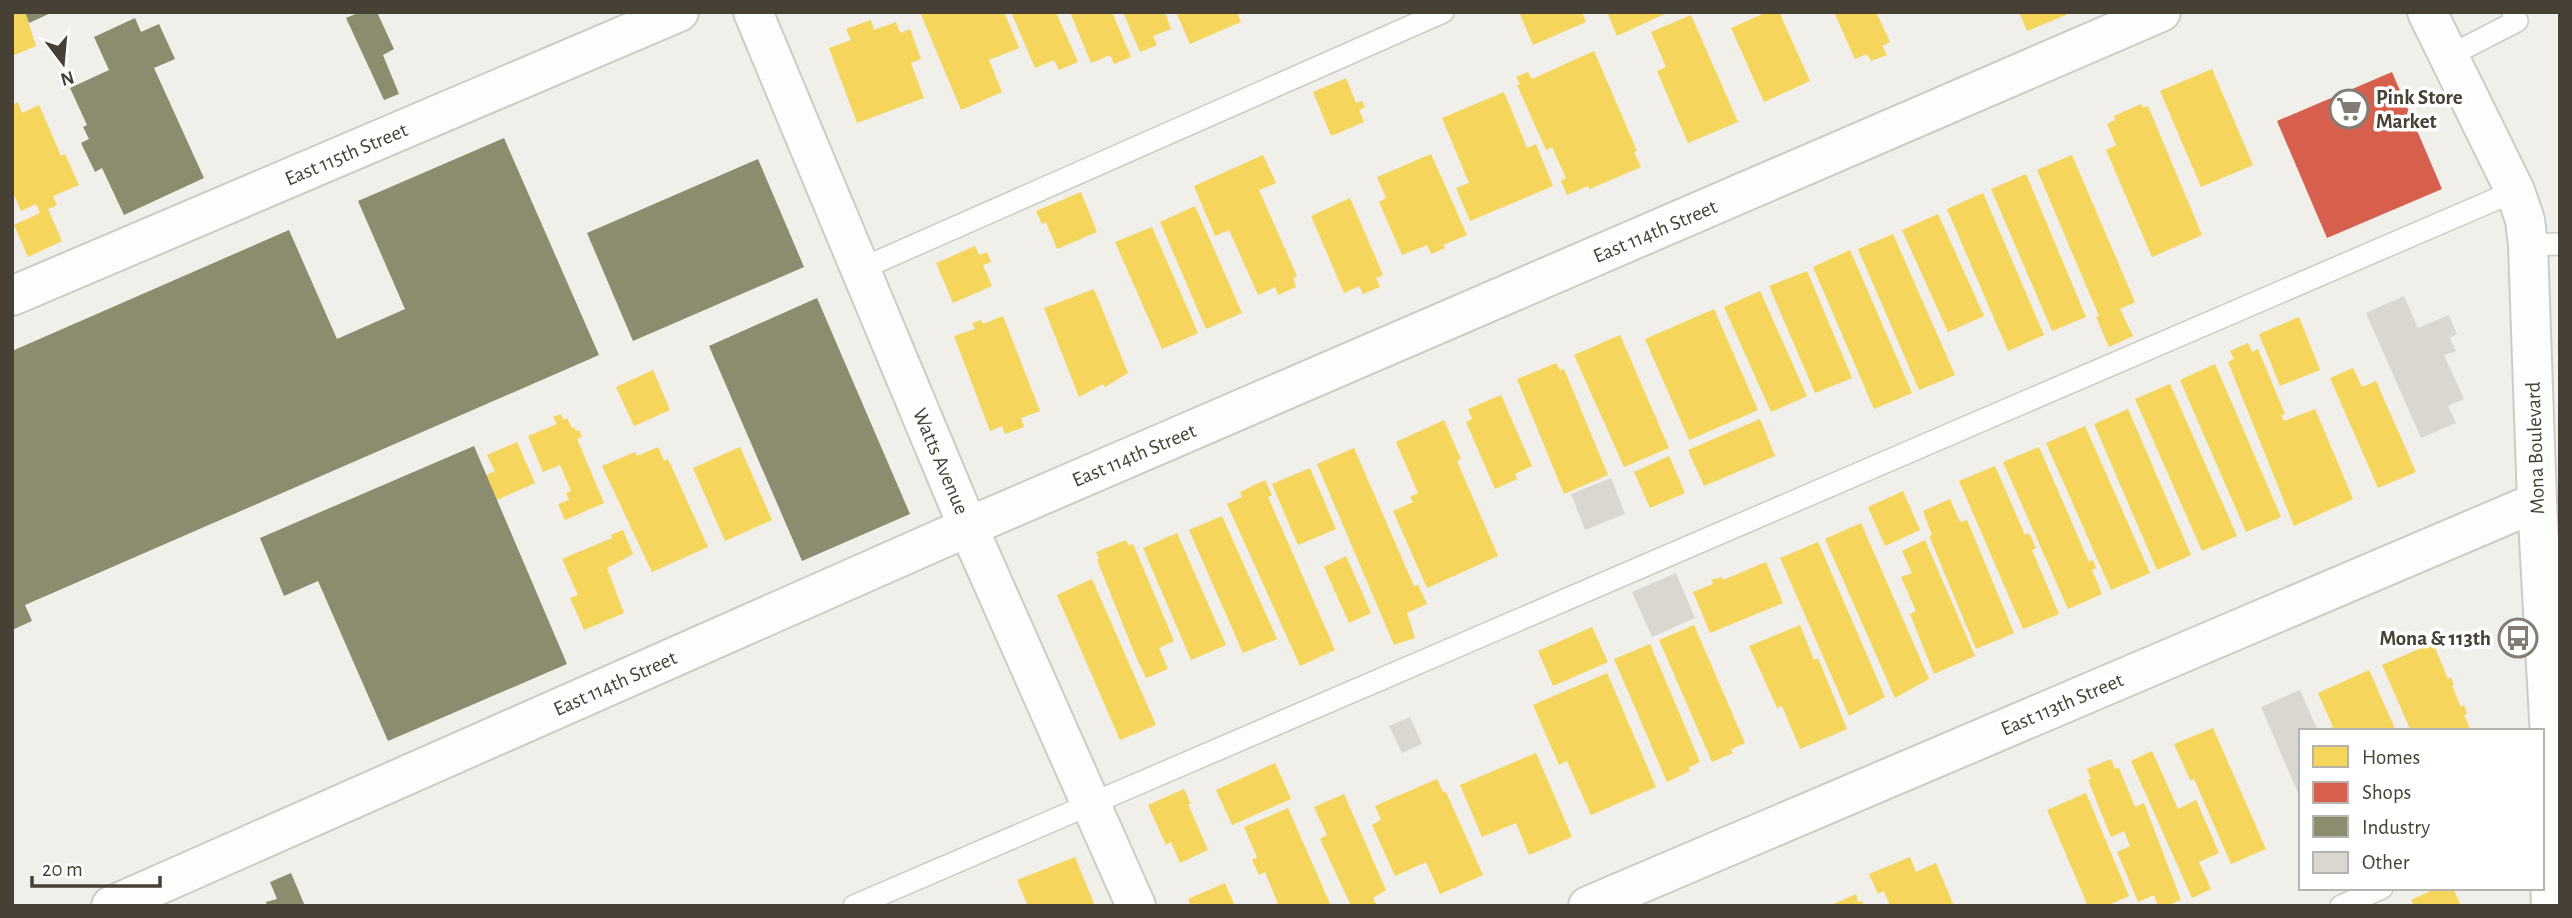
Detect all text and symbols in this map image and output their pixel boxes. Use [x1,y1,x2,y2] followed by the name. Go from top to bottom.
[28,28,98,98] north arrow
[58,67,76,89] text: N
[2376,87,2463,132] place label: Pink Store Market
[2328,88,2370,130] supermarket icon: Pink Store Market
[282,119,411,190] street label: East 115th Street
[1590,196,1721,267] street label: East 114th Street
[2523,381,2548,515] street label: Mona Boulevard
[909,405,972,517] street label: Watts Avenue
[1069,420,1200,491] street label: East 114th Street
[2497,617,2539,659] bus stop icon: Mona & 113th
[2379,628,2491,649] place label: Mona & 113th
[550,647,680,720] street label: East 114th Street
[1998,669,2127,740] street label: East 113th Street
[2299,729,2544,890] legend
[2362,747,2420,768] text: Homes
[2362,782,2411,803] text: Shops
[2362,817,2430,838] text: Industry
[32,844,159,888] scale bar
[2362,852,2410,873] text: Other
[42,859,83,880] text: 20 m

